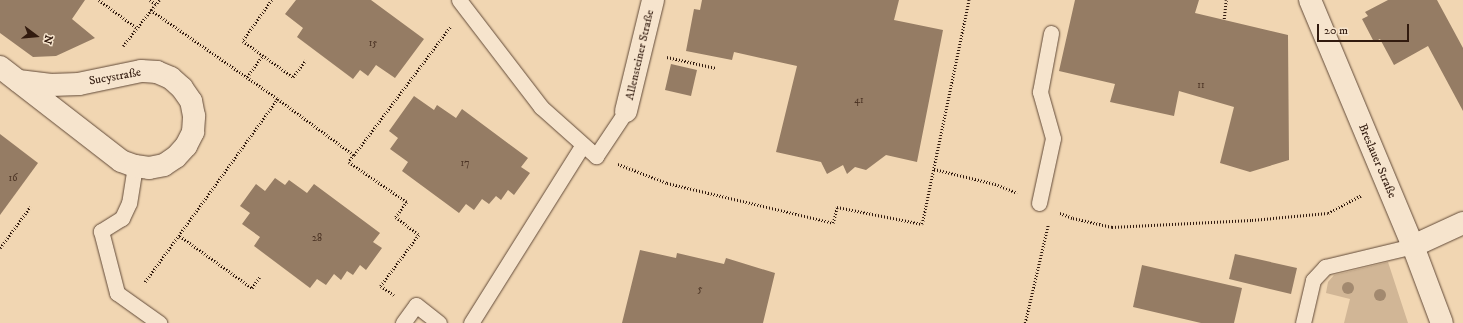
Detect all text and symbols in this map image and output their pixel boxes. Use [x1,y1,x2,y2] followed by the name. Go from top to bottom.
[623,9,657,101] street label: Allensteiner Straße
[16,16,56,56] north arrow
[1319,16,1411,42] scale bar
[1324,23,1348,38] text: 20 m
[40,33,56,46] text: N
[369,38,377,50] house number: 15
[88,65,142,89] street label: Sucystraße
[1197,80,1205,92] house number: 11
[854,95,864,107] house number: 41
[1355,122,1399,200] street label: Breslauer Straße
[461,158,469,170] house number: 17
[9,173,17,185] house number: 16
[312,233,322,245] house number: 28
[698,284,702,296] house number: 5

